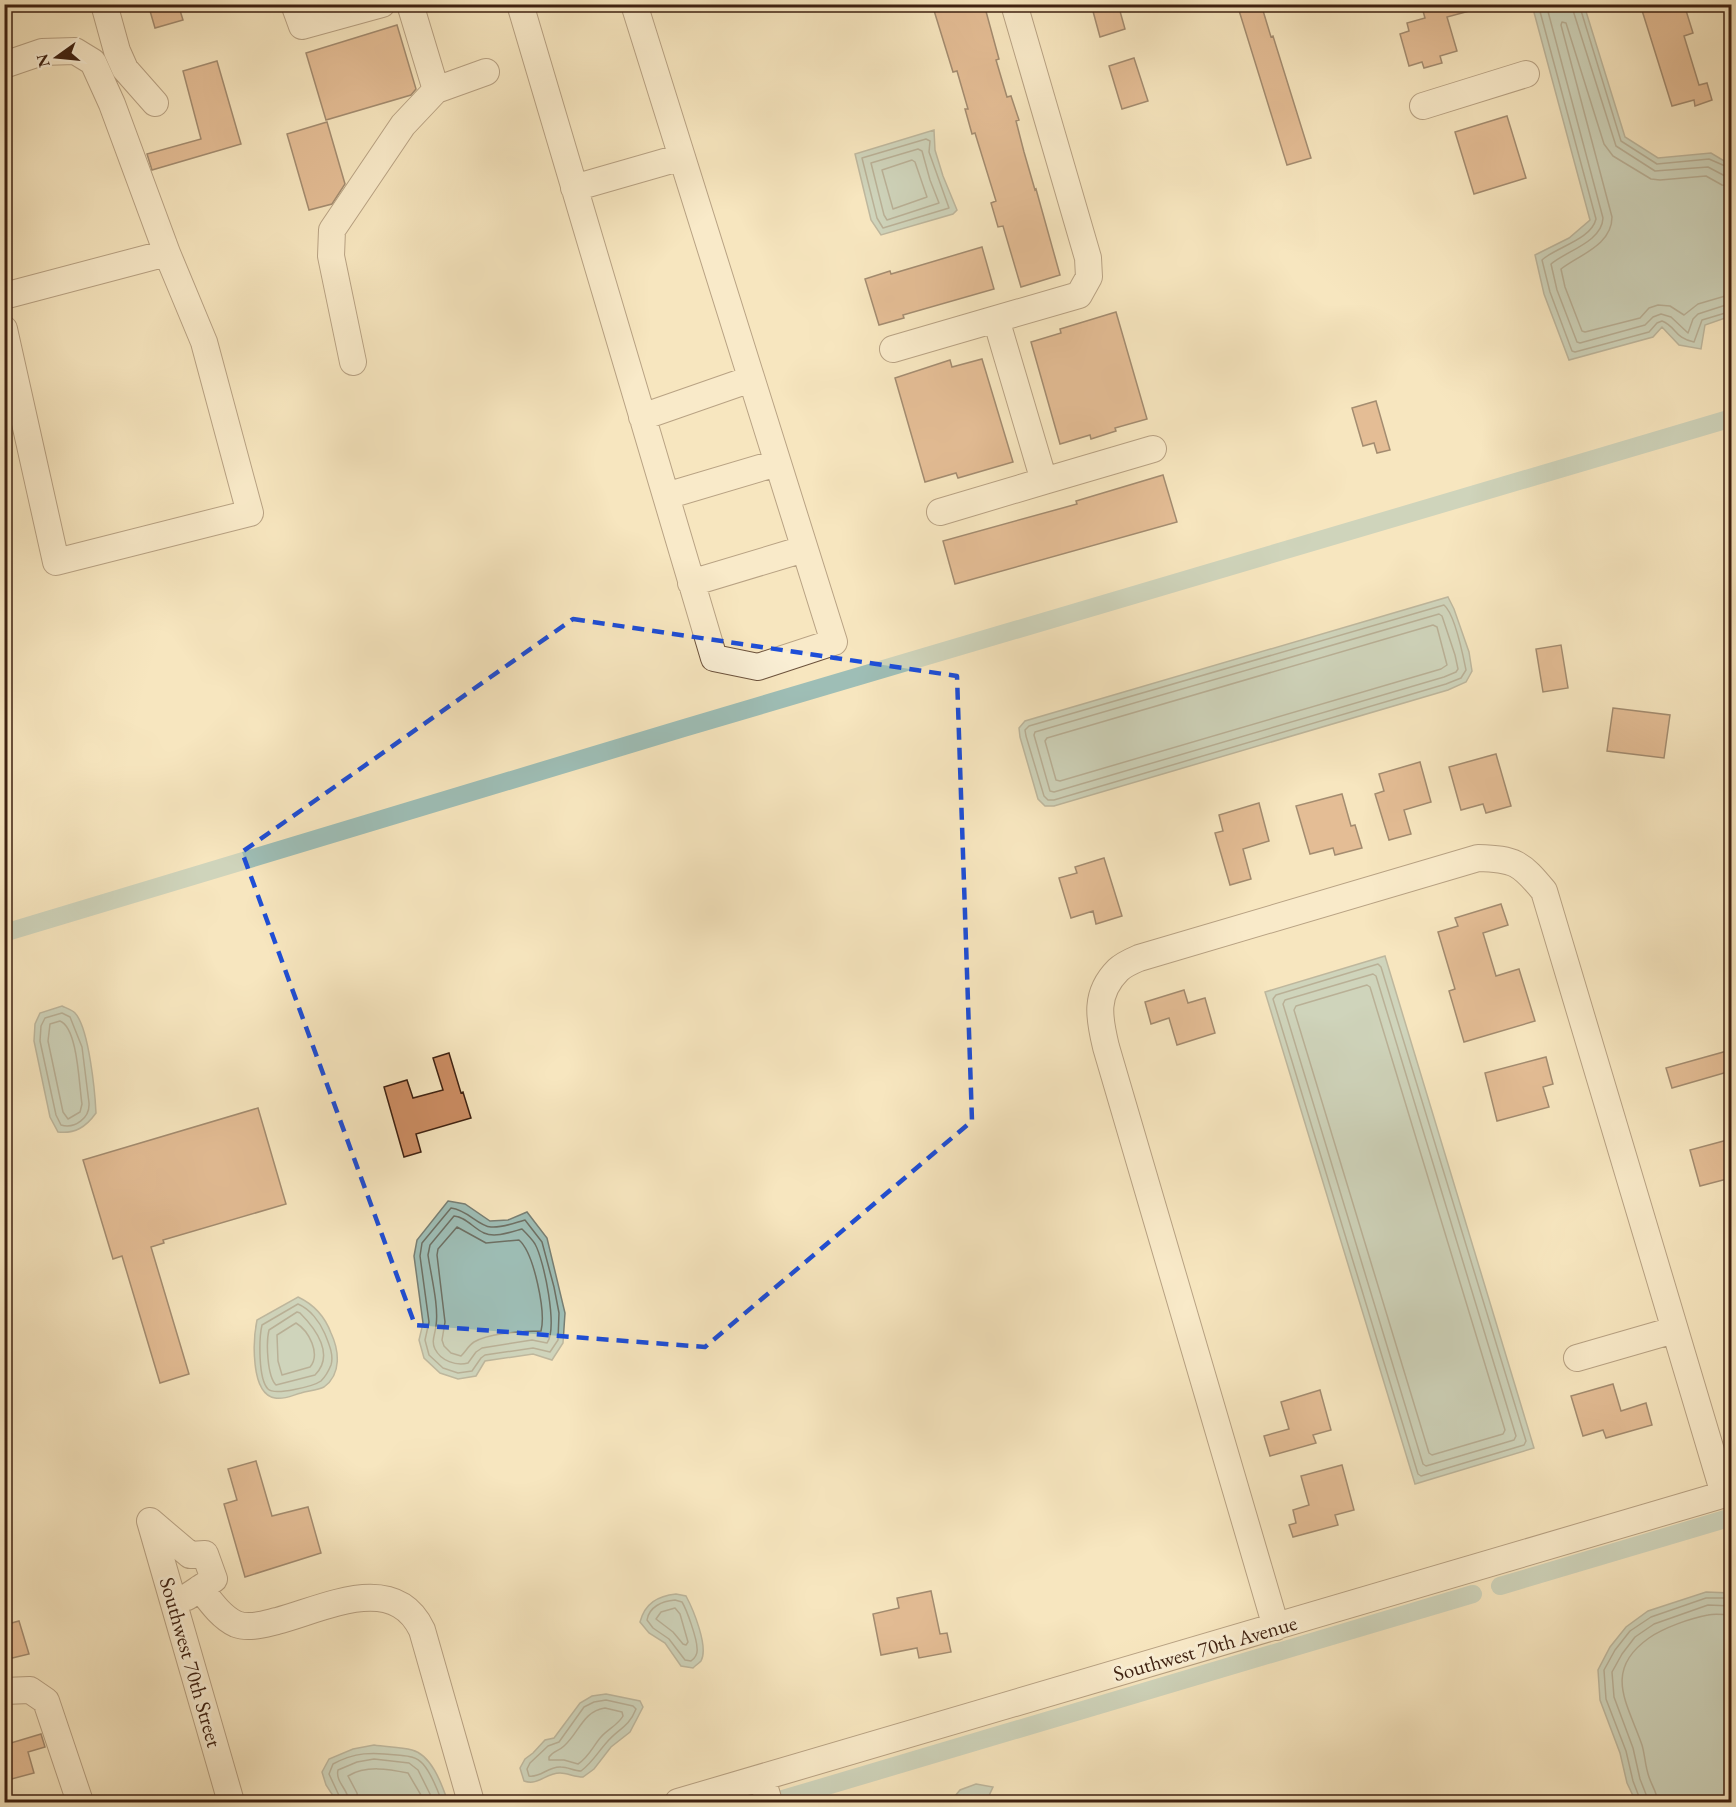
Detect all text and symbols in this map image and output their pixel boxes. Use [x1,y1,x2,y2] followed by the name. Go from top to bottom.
[27,27,87,87] north arrow
[31,52,55,70] text: N
[154,1574,228,1751] street label: Southwest 70th Street
[1110,1609,1300,1687] street label: Southwest 70th Avenue

